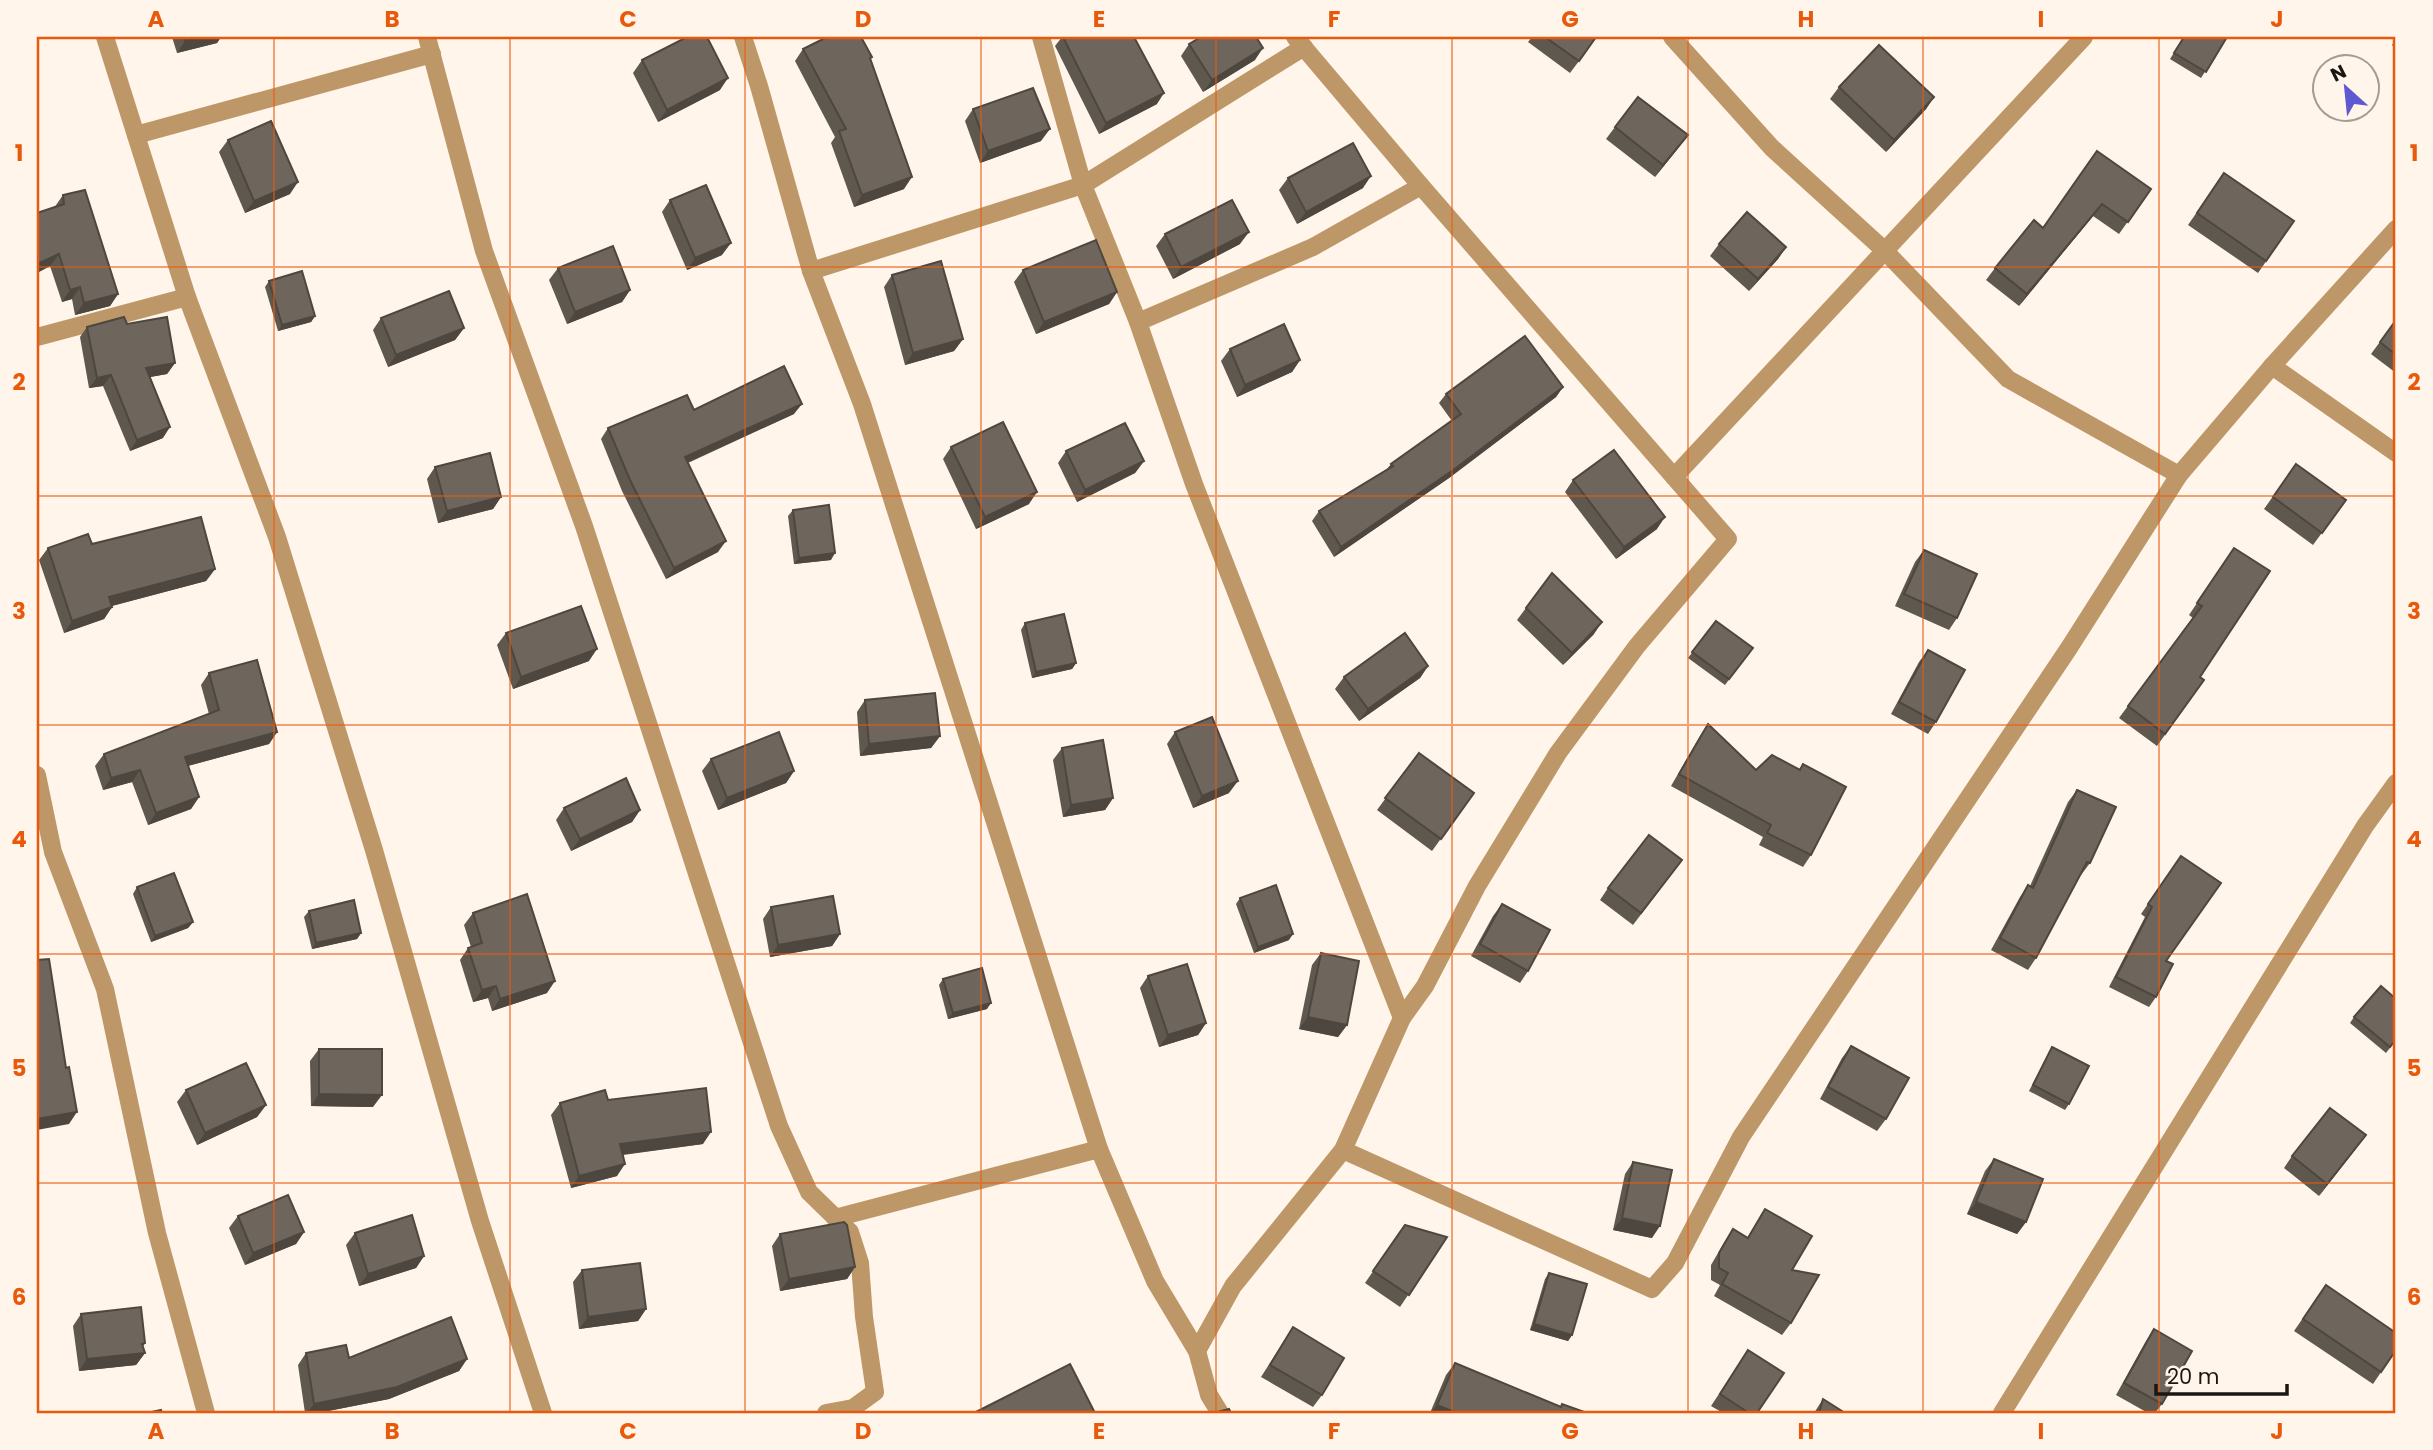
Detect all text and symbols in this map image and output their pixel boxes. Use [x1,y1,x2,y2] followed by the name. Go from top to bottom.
[148,3,165,35] text: A
[384,3,400,35] text: B
[619,3,637,35] text: C
[855,3,871,35] text: D
[1093,3,1105,35] text: E
[1328,3,1340,35] text: F
[1561,3,1579,35] text: G
[1798,3,1814,35] text: H
[2038,3,2044,35] text: I
[2270,3,2284,35] text: J
[2310,52,2380,122] north arrow
[2326,58,2351,89] text: N
[15,137,23,169] text: 1
[2410,137,2418,169] text: 1
[12,366,26,398] text: 2
[2407,366,2421,398] text: 2
[12,595,26,627] text: 3
[2407,595,2421,627] text: 3
[11,823,27,855] text: 4
[2406,823,2422,855] text: 4
[12,1052,26,1084] text: 5
[2407,1052,2421,1084] text: 5
[12,1281,26,1313] text: 6
[2407,1281,2421,1313] text: 6
[2156,1352,2288,1396] scale bar
[2167,1362,2220,1391] text: 20 m
[148,1415,165,1447] text: A
[384,1415,400,1447] text: B
[619,1415,637,1447] text: C
[855,1415,871,1447] text: D
[1093,1415,1105,1447] text: E
[1328,1415,1340,1447] text: F
[1561,1415,1579,1447] text: G
[1798,1415,1814,1447] text: H
[2038,1415,2044,1447] text: I
[2270,1415,2284,1447] text: J

